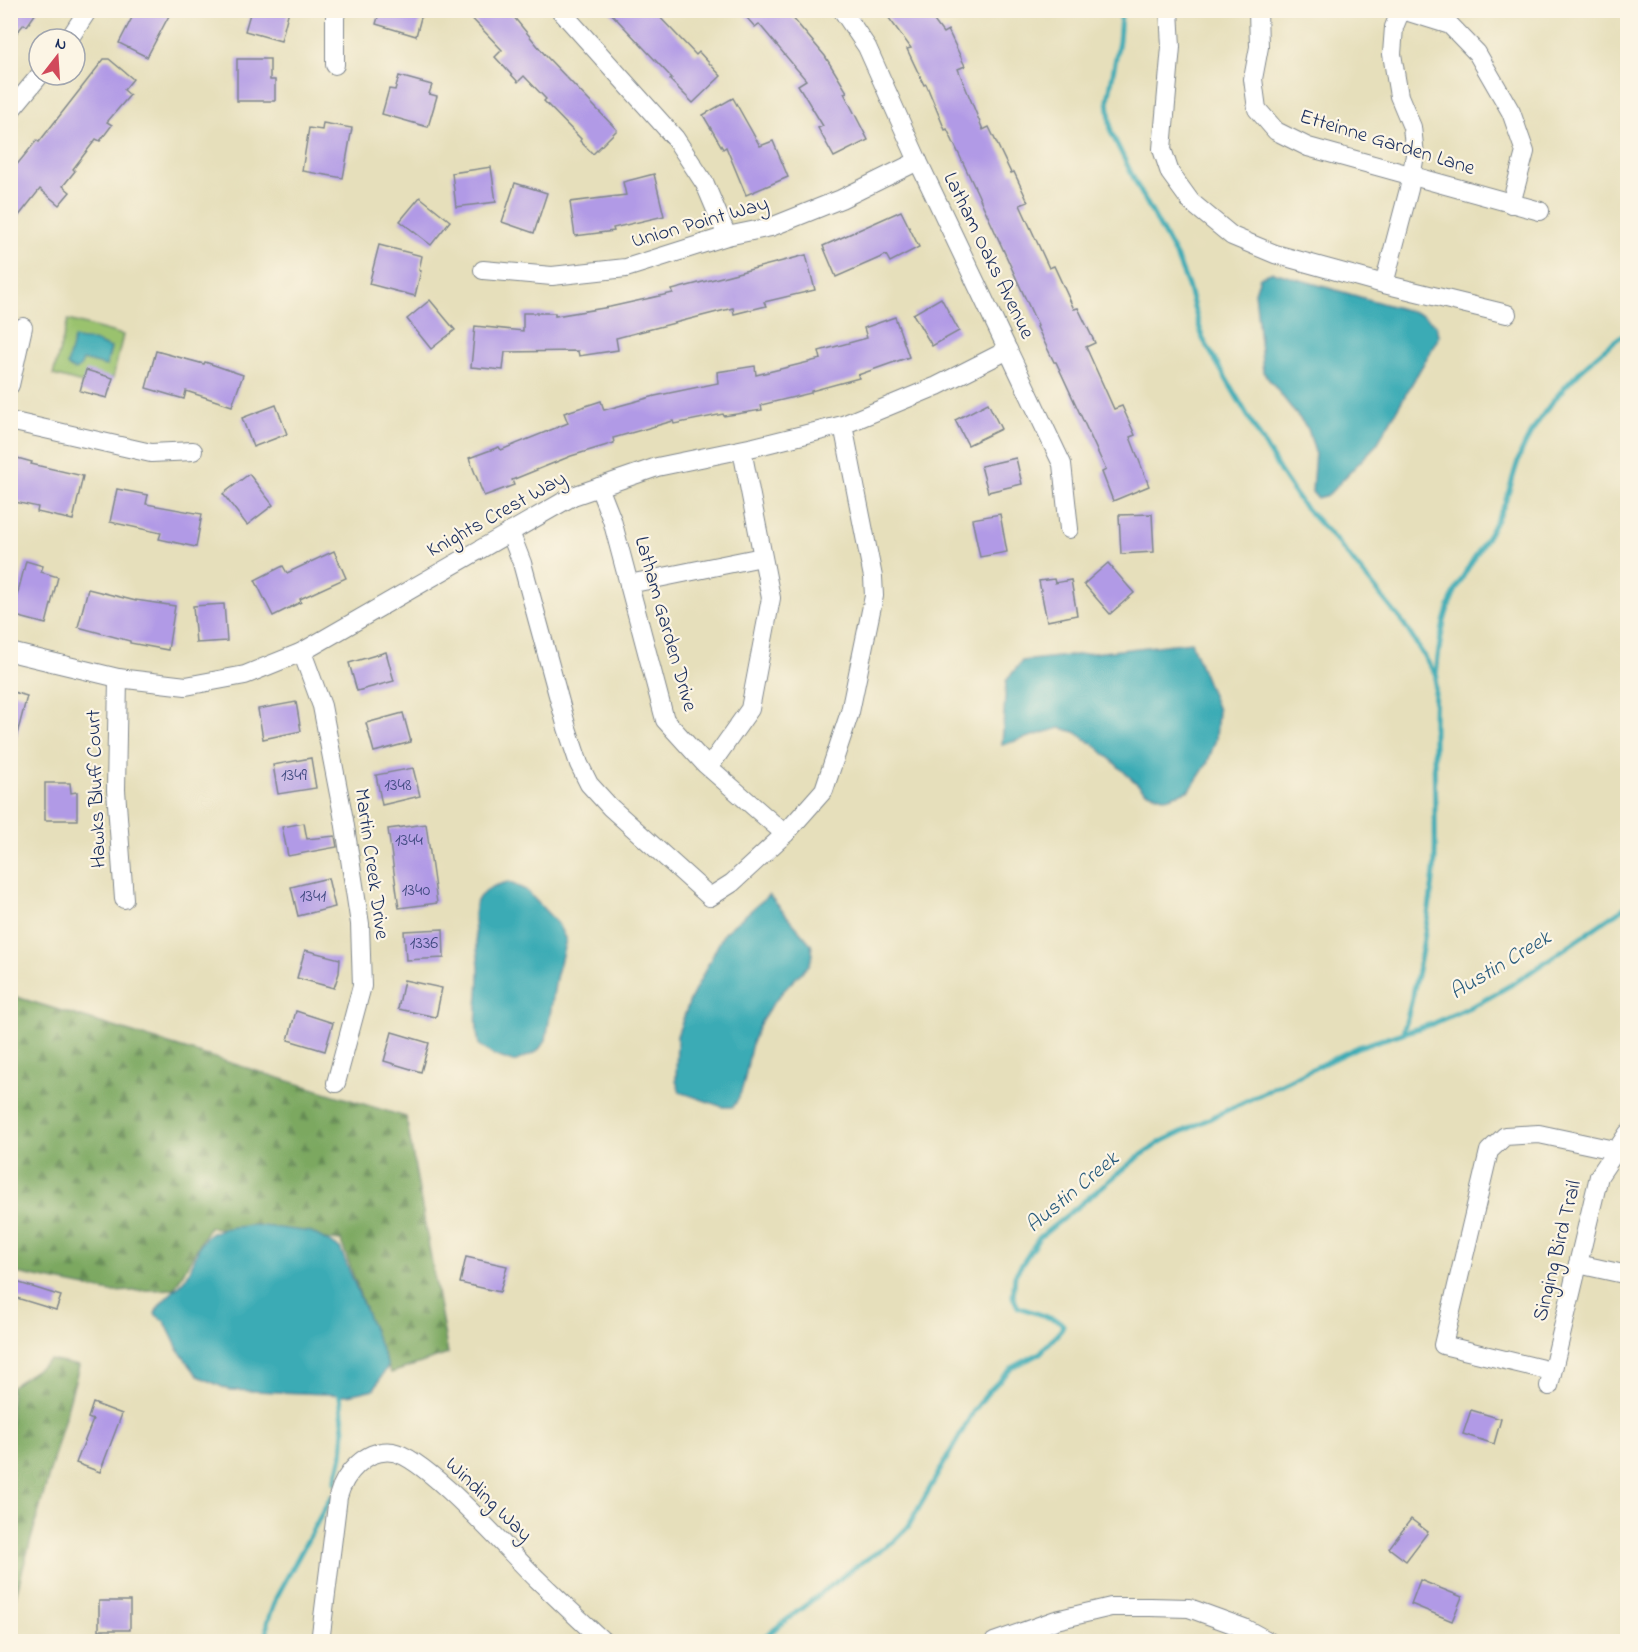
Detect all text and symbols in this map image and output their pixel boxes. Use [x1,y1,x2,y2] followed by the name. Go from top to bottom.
[27,27,87,87] north arrow
[52,32,70,58] text: N
[1296,102,1479,184] street label: Etteinne Garden Lane
[935,168,1042,345] street label: Latham Oaks Avenue
[628,189,773,259] street label: Union Point Way
[422,464,573,568] street label: Knights Crest Way
[626,533,704,716] street label: Latham Garden Drive
[79,709,115,869] street label: Hawks Bluff Court
[281,763,308,789] house number: 1349
[384,773,412,799] house number: 1348
[346,787,397,942] street label: Martin Creek Drive
[395,828,424,854] house number: 1344
[402,878,430,904] house number: 1340
[300,884,326,910] house number: 1341
[1444,922,1559,1009] water label: Austin Creek
[410,931,438,957] house number: 1336
[1019,1143,1128,1242] water label: Austin Creek
[1526,1177,1592,1325] street label: Singing Bird Trail
[436,1451,538,1551] street label: Winding Way

